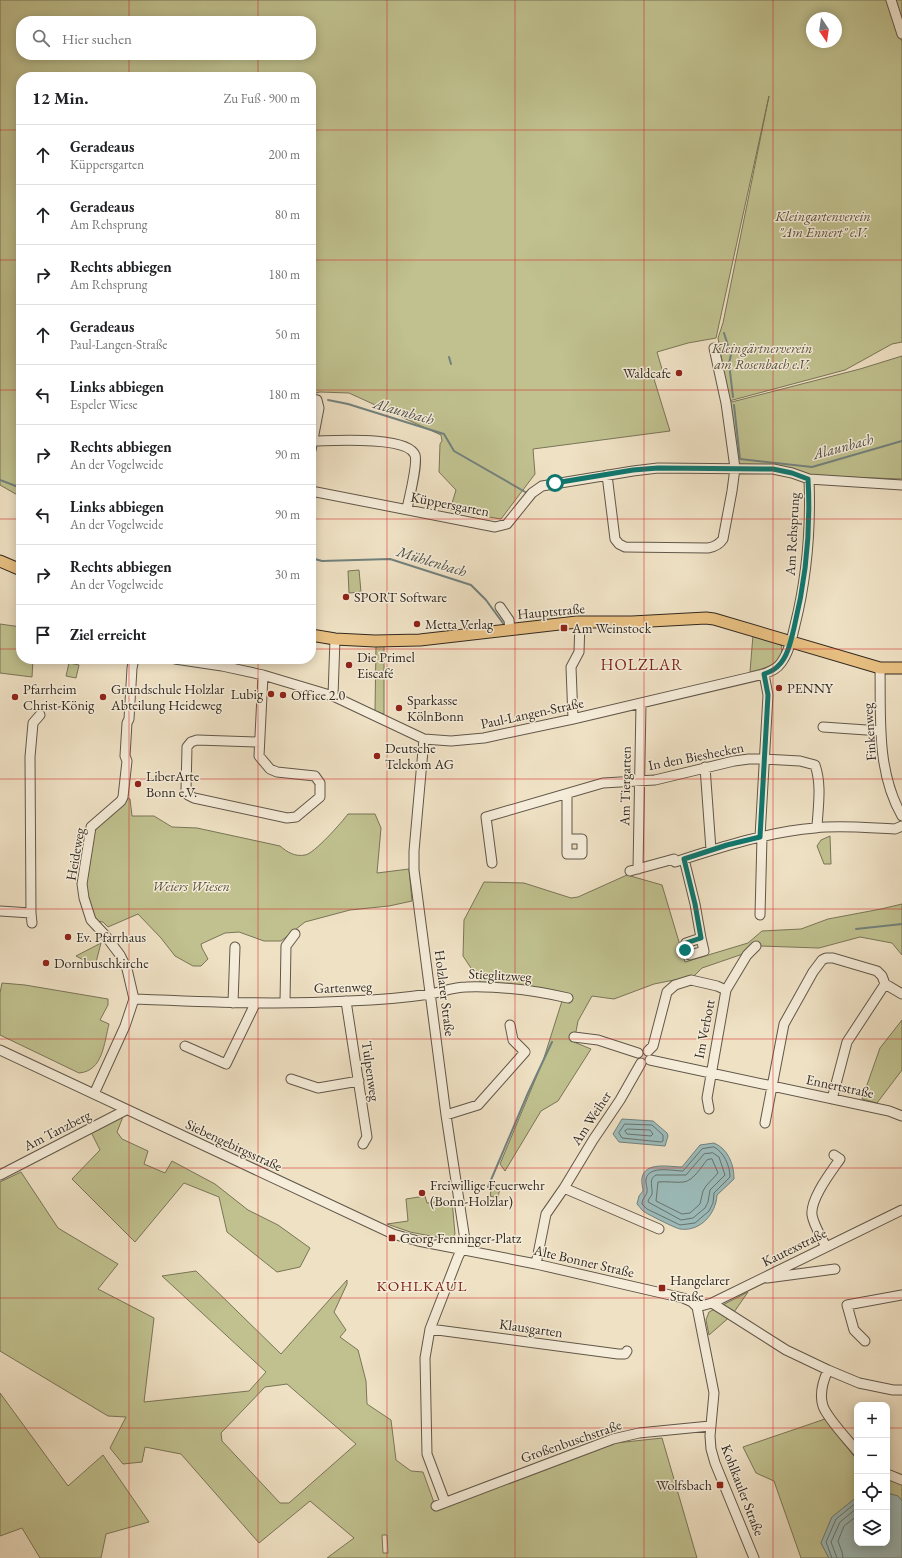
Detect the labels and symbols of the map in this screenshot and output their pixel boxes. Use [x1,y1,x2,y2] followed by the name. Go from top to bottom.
[806,12,842,48] north arrow
[774,207,871,241] park label: Kleingartenverein "Am Ennert" e.V.
[711,339,812,373] park label: Kleingärtnerverein am Rosenbach e.V.
[623,364,672,382] place label: Waldcafe
[674,368,684,378] marker: Waldcafe
[371,393,437,429] water label: Alaunbach
[810,429,876,463] water label: Alaunbach
[546,474,564,492] route start
[409,488,491,521] street label: Küppersgarten
[781,491,803,577] street label: Am Rehsprung
[394,541,470,581] water label: Mühlenbach
[354,588,448,606] place label: SPORT Software
[341,592,351,602] marker: SPORT Software
[517,599,586,623] street label: Hauptstraße
[425,615,494,633] place label: Metta Verlag
[412,619,422,629] marker: Metta Verlag
[571,619,652,637] place label: Am Weinstock
[559,623,569,633] marker: Am Weinstock
[357,648,415,682] place label: Die Primel Eiscafé
[601,654,683,675] district label: HOLZLAR
[344,660,354,670] marker: Die Primel Eiscafé
[787,679,834,697] place label: PENNY
[23,680,95,714] place label: Pfarrheim Christ-König
[110,680,225,714] place label: Grundschule Holzlar Abteilung Heideweg
[774,683,784,693] marker: PENNY
[231,685,264,703] place label: Lubig
[291,686,346,704] place label: Office 2.0
[266,689,276,699] marker: Lubig
[278,690,288,700] marker: Office 2.0
[407,691,465,725] place label: Sparkasse KölnBonn
[10,692,20,702] marker: Pfarrheim Christ-König
[98,692,108,702] marker: Grundschule Holzlar Abteilung Heideweg
[479,693,586,733] street label: Paul-Langen-Straße
[858,702,880,761] street label: Finkenweg
[394,703,404,713] marker: Sparkasse KölnBonn
[647,738,746,774] street label: In den Bieshecken
[385,739,454,773] place label: Deutsche Telekom AG
[615,745,635,827] street label: Am Tiergarten
[372,751,382,761] marker: Deutsche Telekom AG
[146,767,200,801] place label: LiberArte Bonn e.V.
[133,779,143,789] marker: LiberArte Bonn e.V.
[61,825,89,882] street label: Heideweg
[152,877,230,895] park label: Weiers Wiesen
[76,928,147,946] place label: Ev. Pfarrhaus
[63,932,73,942] marker: Ev. Pfarrhaus
[676,941,694,959] route end
[431,949,459,1038] street label: Holzlarer Straße
[54,954,149,972] place label: Dornbuschkirche
[41,958,51,968] marker: Dornbuschkirche
[468,964,533,986] street label: Stieglitzweg
[314,977,373,997] street label: Gartenweg
[689,997,719,1060] street label: Im Verbott
[358,1040,384,1103] street label: Tulpenweg
[804,1070,876,1102] street label: Ennertstraße
[566,1087,615,1149] street label: Am Weiher
[20,1105,94,1155] street label: Am Tanzberg
[183,1115,286,1175] street label: Siebengebirgsstraße
[430,1176,545,1210] place label: Freiwillige Feuerwehr (Bonn-Holzlar)
[417,1188,427,1198] marker: Freiwillige Feuerwehr (Bonn-Holzlar)
[759,1223,830,1270] street label: Kautexstraße
[400,1229,522,1247] place label: Georg-Fenninger-Platz
[387,1233,397,1243] marker: Georg-Fenninger-Platz
[531,1241,636,1281] street label: Alte Bonner Straße
[670,1271,730,1305] place label: Hangelarer Straße
[377,1276,468,1295] district label: KOHLKAUL
[657,1283,667,1293] marker: Hangelarer Straße
[498,1315,565,1341] street label: Klausgarten
[518,1415,624,1467] street label: Großenbuschstraße
[717,1442,769,1539] street label: Kohlkauler Straße
[656,1476,712,1494] place label: Wolfsbach
[715,1480,725,1490] marker: Wolfsbach

